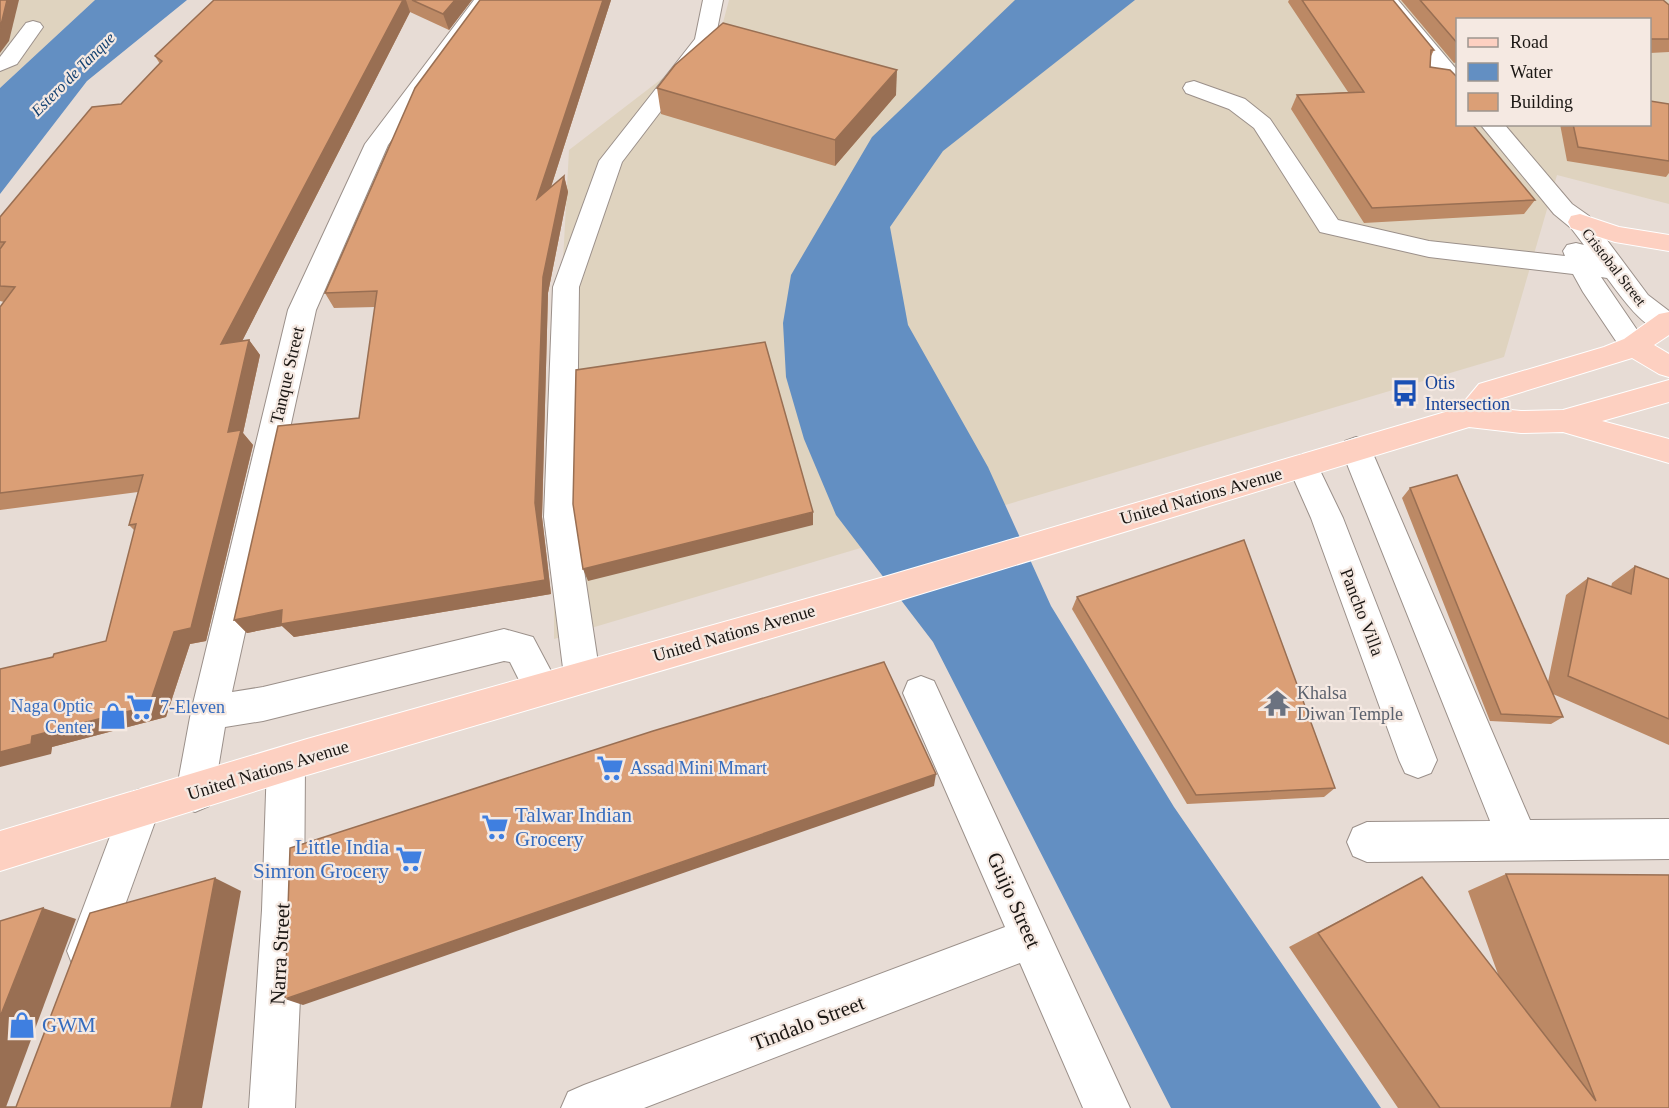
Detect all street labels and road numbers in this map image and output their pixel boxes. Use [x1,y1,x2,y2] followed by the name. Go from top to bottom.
[1579,225,1650,310] street label: Cristobal Street
[266,324,308,426] street label: Tanque Street
[1118,463,1284,529] street label: United Nations Avenue
[1336,565,1388,659] street label: Pancho Villa
[651,600,817,666] street label: United Nations Avenue
[185,736,351,804] street label: United Nations Avenue
[982,848,1046,952] street label: Guijo Street
[265,902,295,1006] street label: Narra Street
[748,990,868,1055] street label: Tindalo Street

